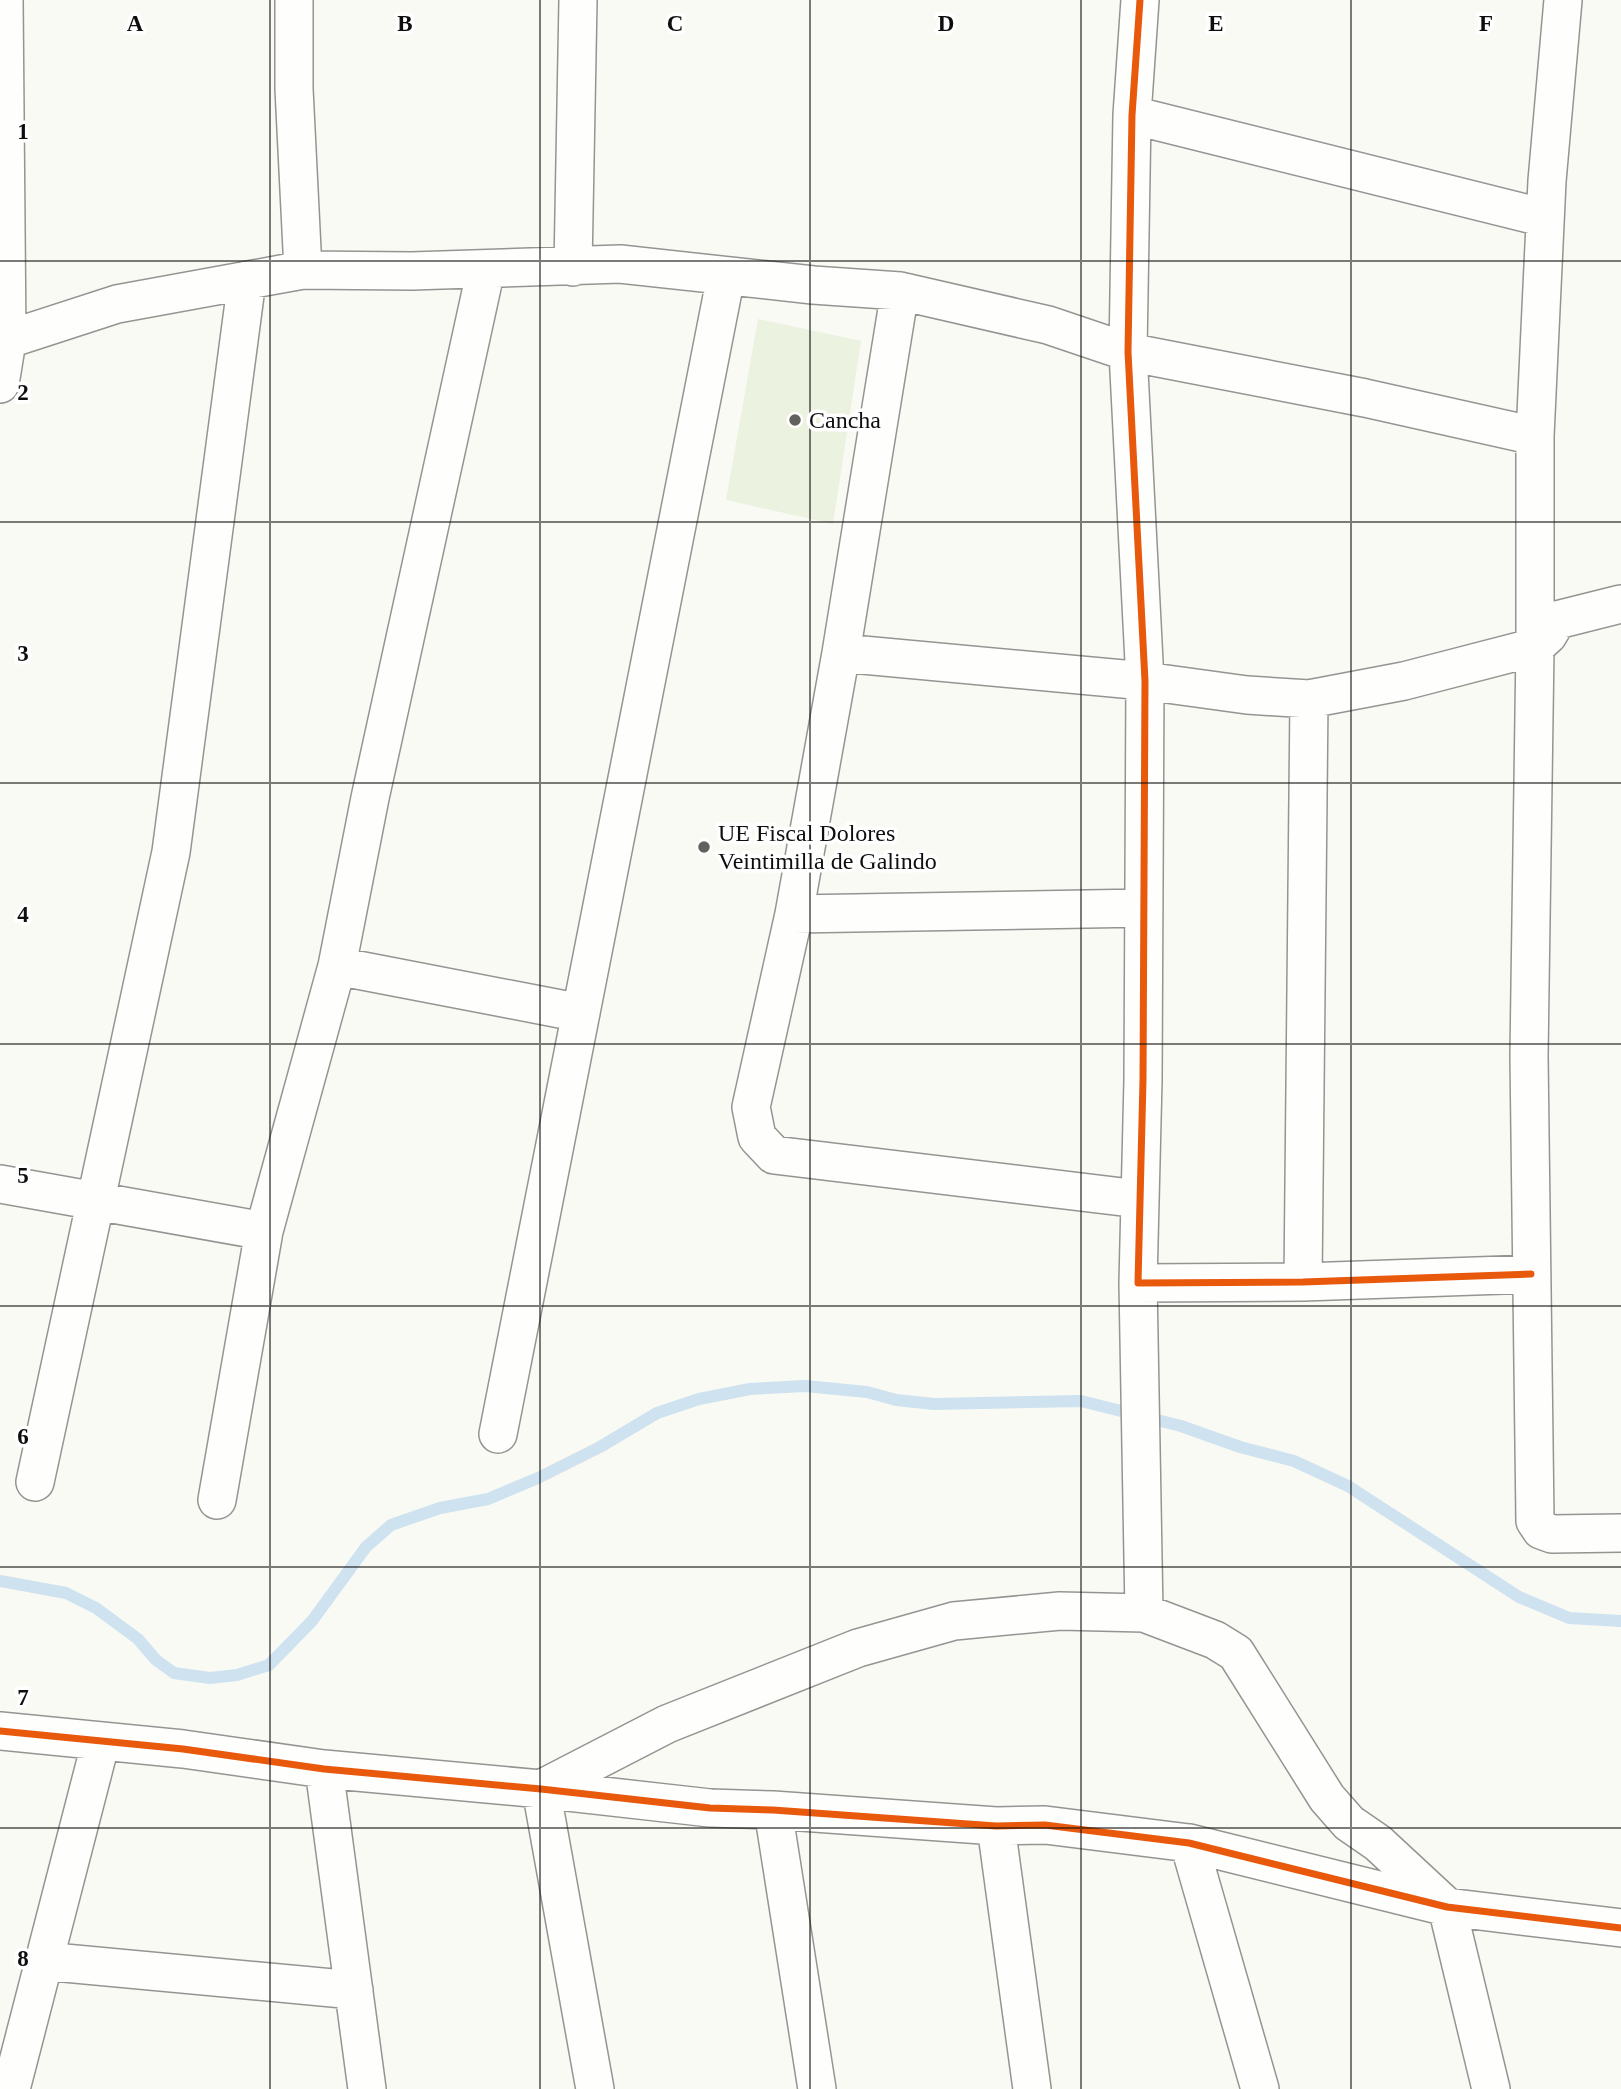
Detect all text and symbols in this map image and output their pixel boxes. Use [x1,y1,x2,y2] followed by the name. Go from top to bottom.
[127,11,144,36] text: A
[397,11,413,36] text: B
[667,11,683,36] text: C
[938,11,954,36] text: D
[1208,11,1224,36] text: E
[1479,11,1493,36] text: F
[17,119,29,144] text: 1
[17,380,29,405] text: 2
[809,407,881,433] place label: Cancha
[787,412,803,428] marker: Cancha
[17,641,29,666] text: 3
[718,820,937,874] place label: UE Fiscal Dolores Veintimilla de Galindo
[696,839,712,855] marker: UE Fiscal Dolores Veintimilla de Galindo
[17,902,29,927] text: 4
[17,1163,29,1188] text: 5
[17,1424,29,1449] text: 6
[17,1685,29,1710] text: 7
[17,1946,29,1971] text: 8

